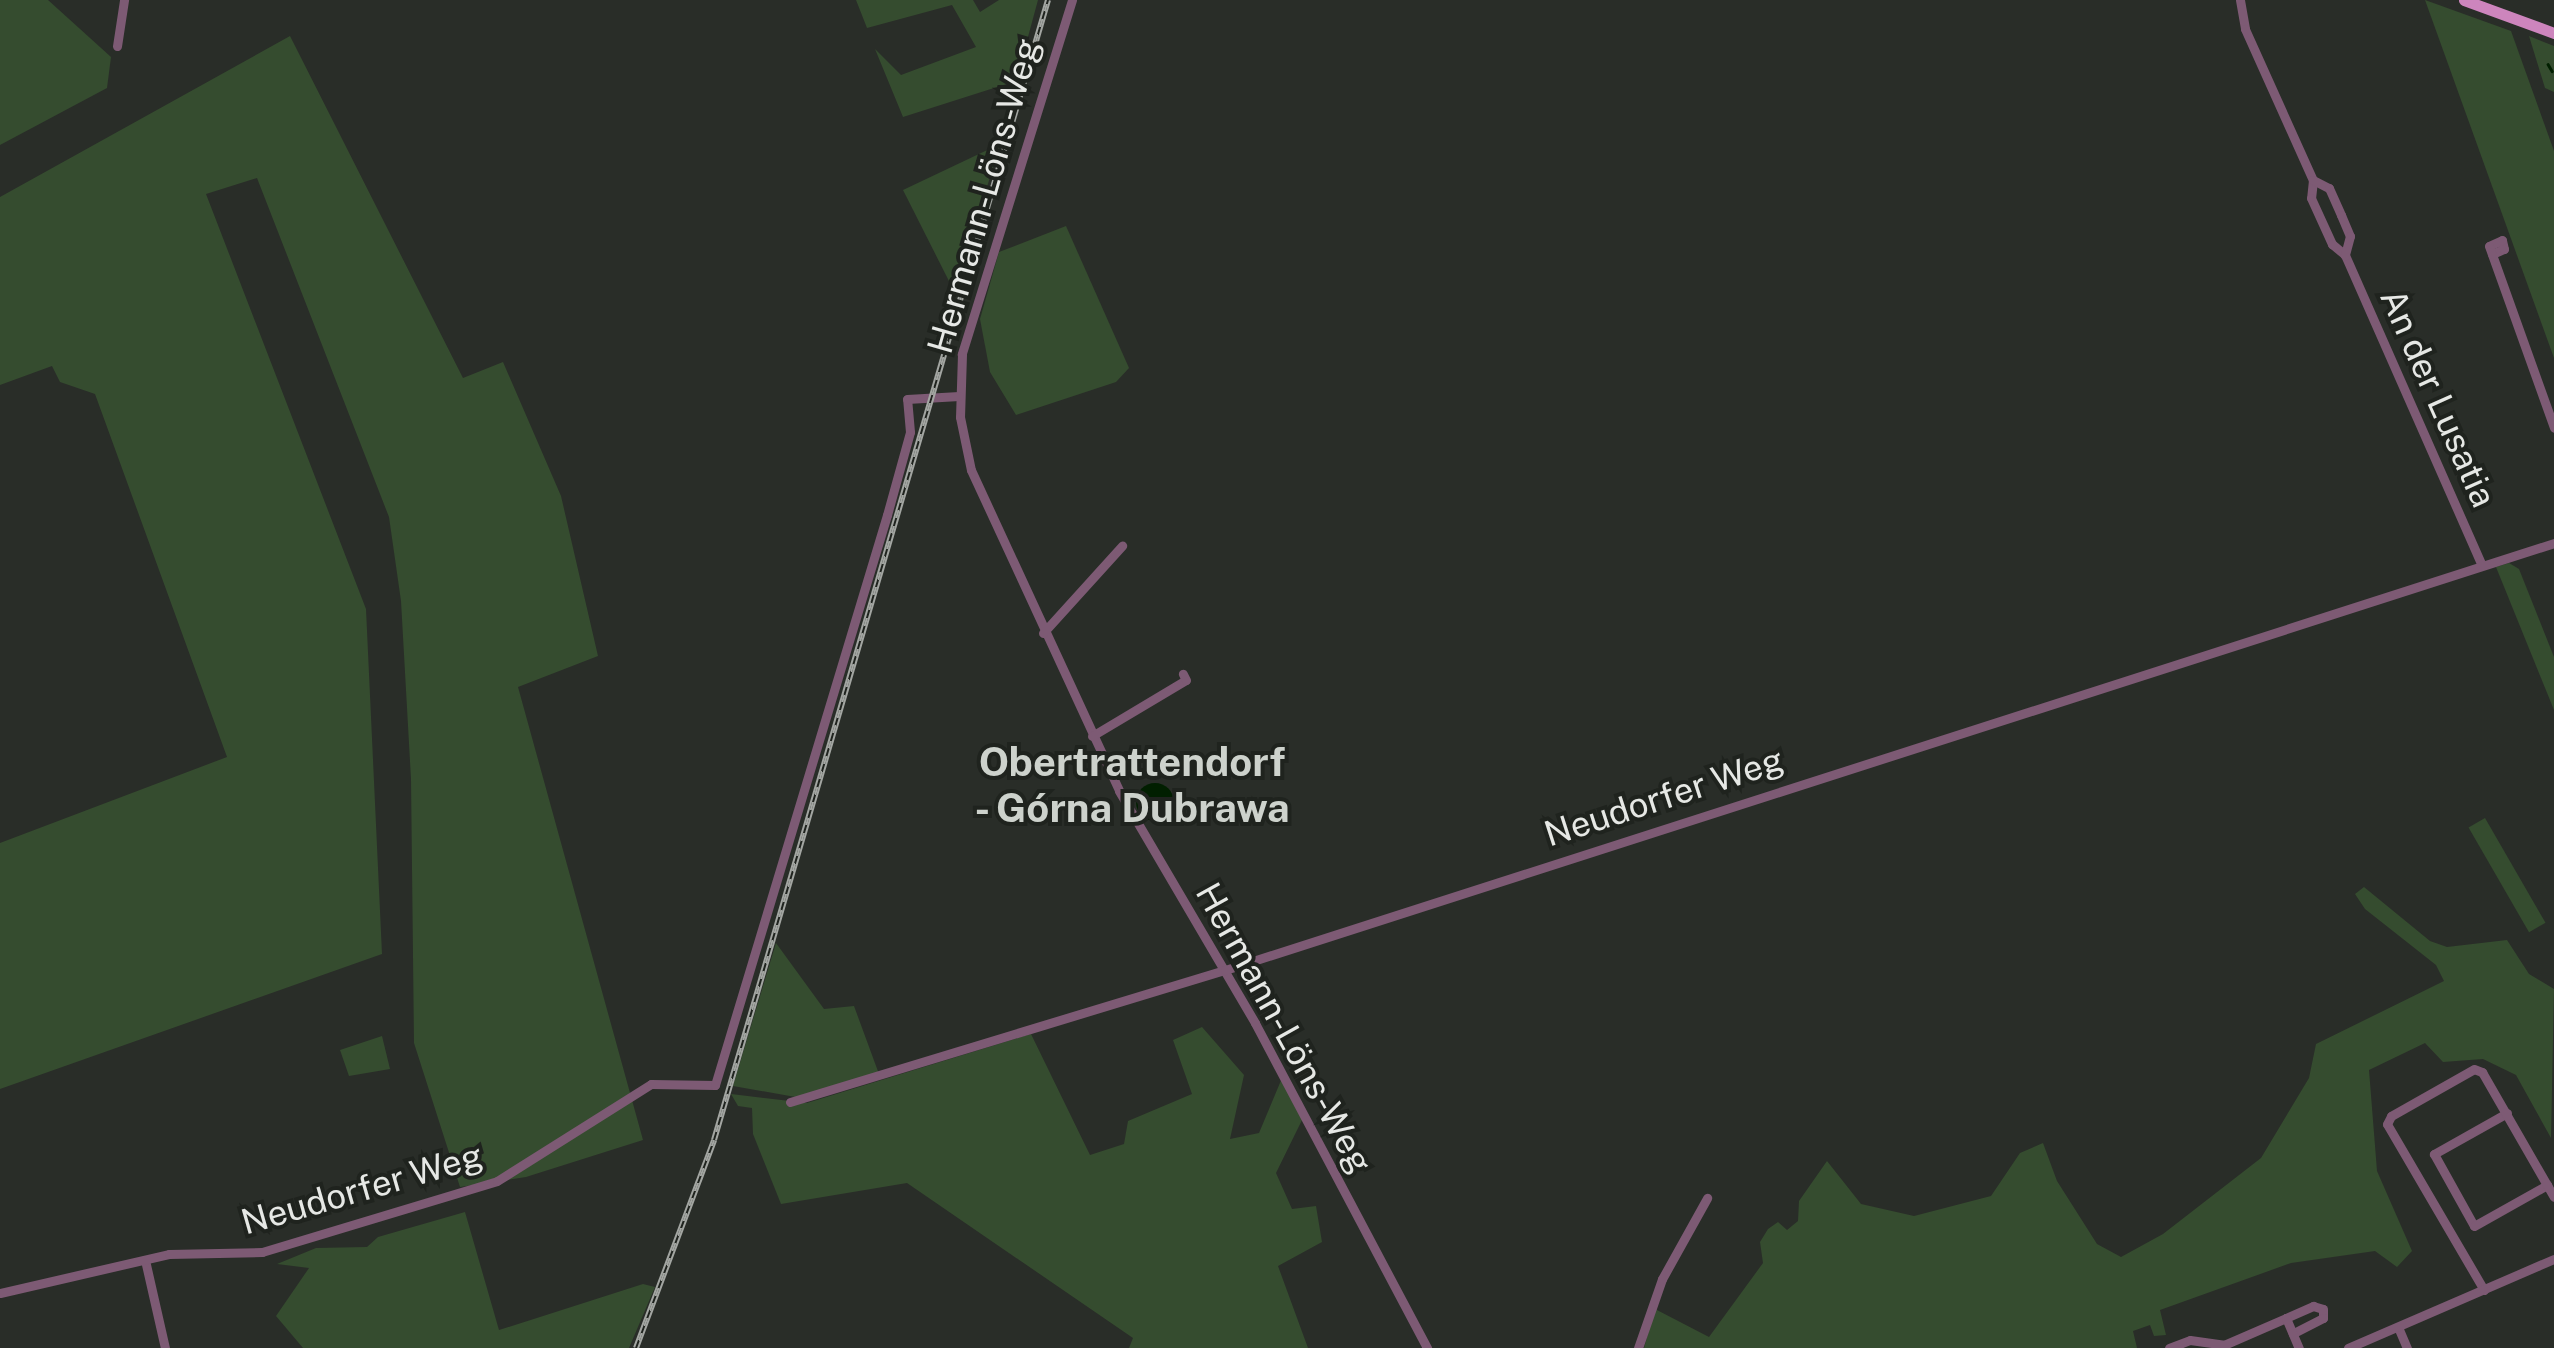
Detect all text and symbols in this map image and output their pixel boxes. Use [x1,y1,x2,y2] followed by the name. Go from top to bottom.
[919,34,1049,358] street label: Hermann-Löns-Weg
[2371,282,2505,514] street label: An der Lusatia
[973,738,1291,832] district label: Obertrattendorf - Górna Dubrawa
[1539,738,1789,856] street label: Neudorfer Weg
[1187,876,1381,1180] street label: Hermann-Löns-Weg
[236,1134,488,1244] street label: Neudorfer Weg

